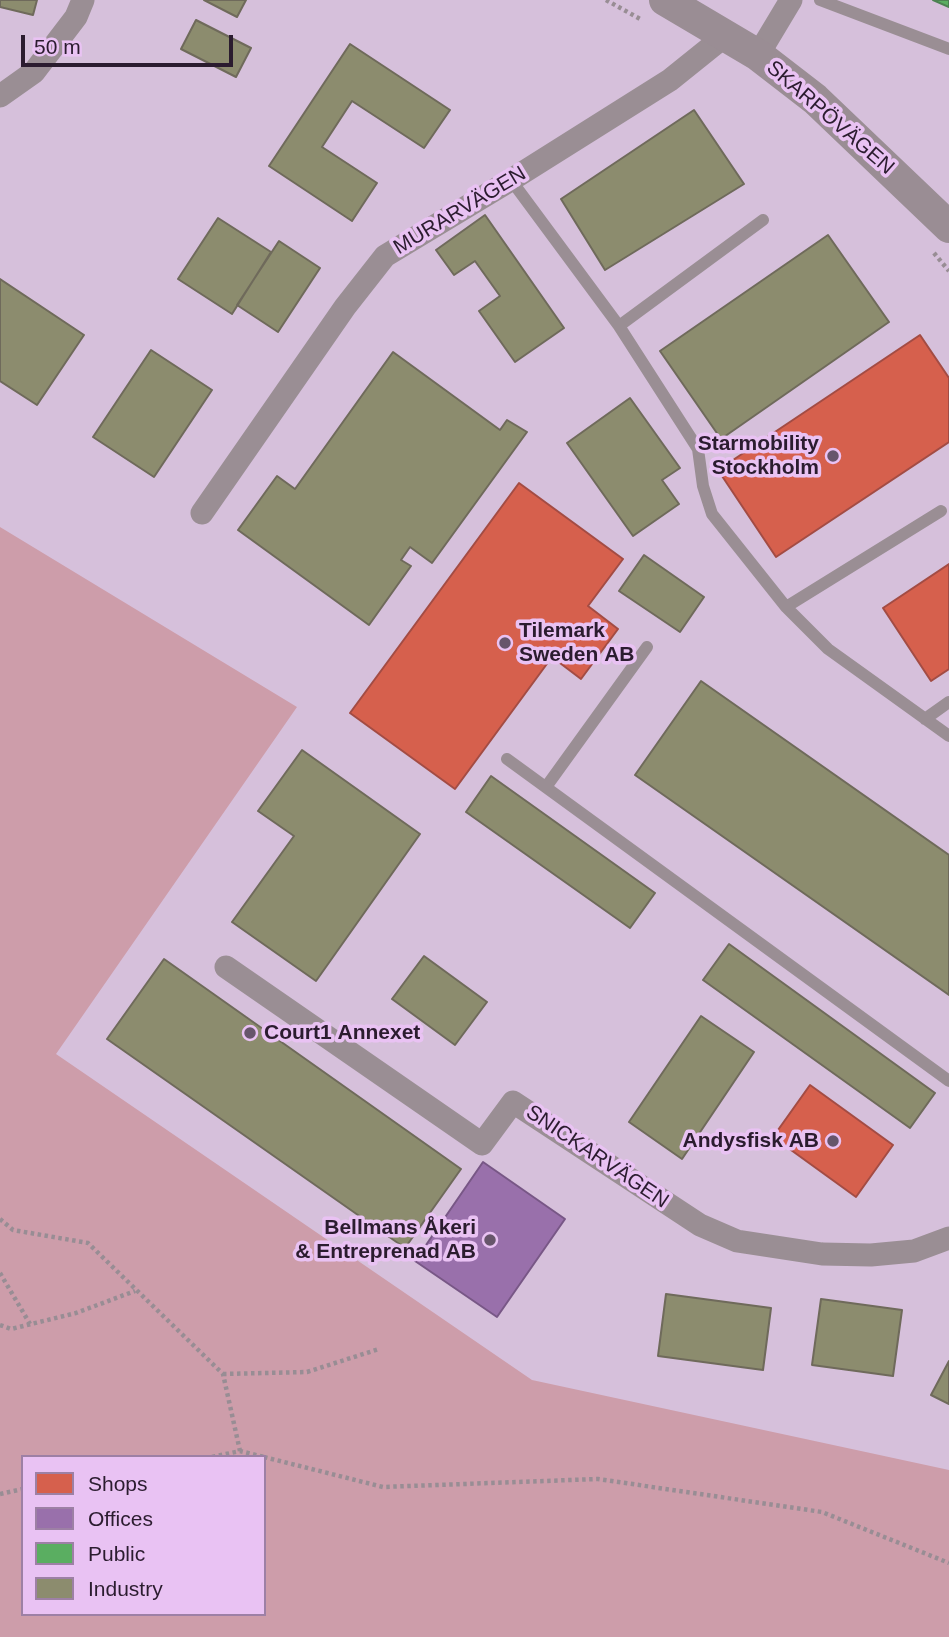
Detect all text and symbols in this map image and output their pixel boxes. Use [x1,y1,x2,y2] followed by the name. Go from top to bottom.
[24,21,236,65] scale bar
[34,35,81,58] text: 50 m
[761,56,899,180] street label: SKARPÖVÄGEN
[389,162,531,260] street label: MURARVÄGEN
[698,431,819,481] place label: Starmobility Stockholm
[825,448,841,464] marker: Starmobility Stockholm
[519,618,635,668] place label: Tilemark Sweden AB
[497,635,513,651] marker: Tilemark Sweden AB
[264,1020,420,1046] place label: Court1 Annexet
[242,1025,258,1041] marker: Court1 Annexet
[521,1100,673,1214] street label: SNICKARVÄGEN
[682,1128,819,1154] place label: Andysfisk AB
[825,1133,841,1149] marker: Andysfisk AB
[295,1215,476,1265] place label: Bellmans Åkeri & Entreprenad AB
[482,1232,498,1248] marker: Bellmans Åkeri & Entreprenad AB
[21,1455,266,1616] legend
[88,1472,148,1495] text: Shops
[88,1507,153,1530] text: Offices
[88,1542,145,1565] text: Public
[88,1577,163,1600] text: Industry

